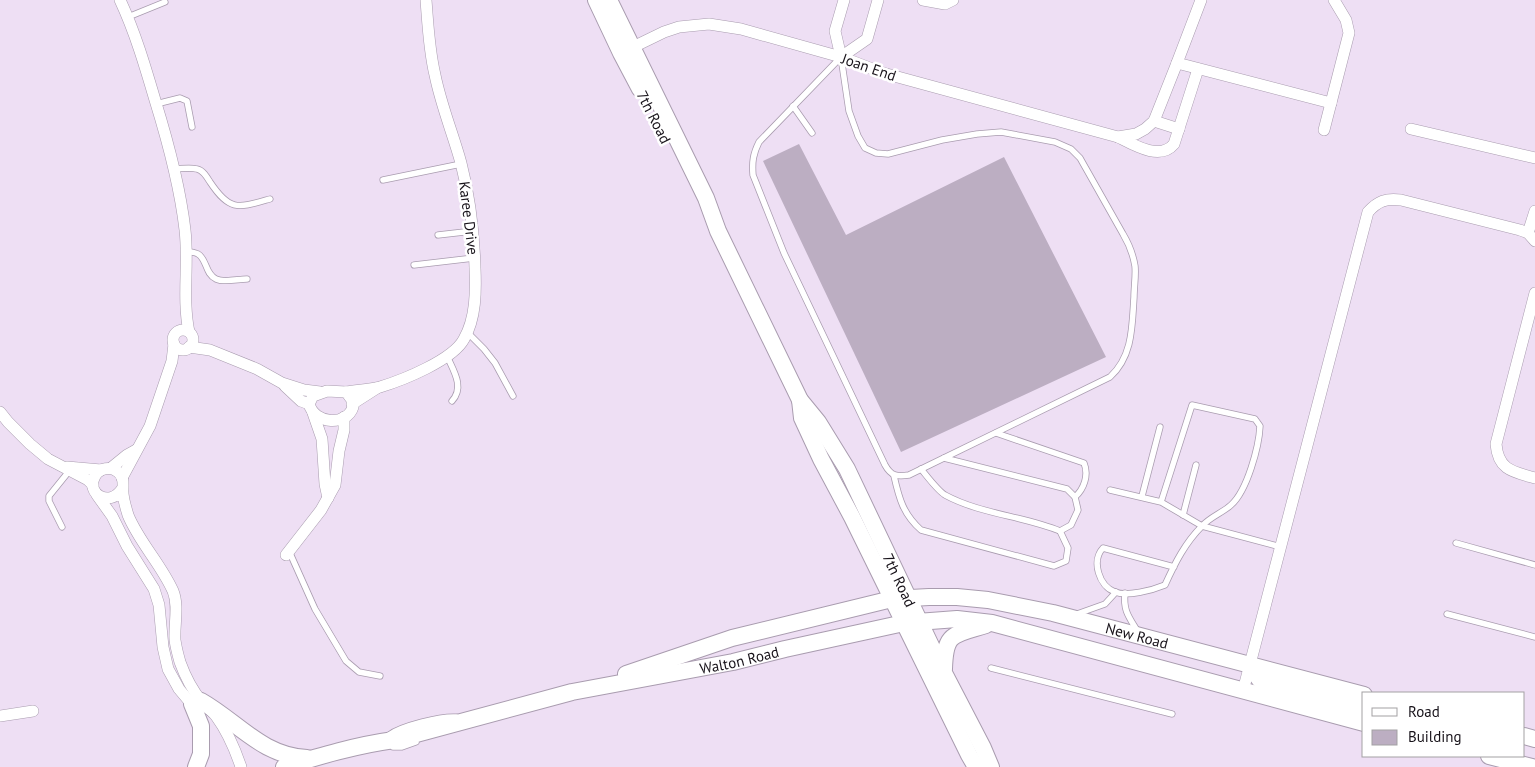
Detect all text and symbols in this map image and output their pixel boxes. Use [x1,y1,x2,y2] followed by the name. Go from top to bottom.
[838,49,899,85] street label: Joan End
[633,87,675,147] street label: 7th Road
[455,180,483,256] street label: Karee Drive
[879,550,921,610] street label: 7th Road
[1104,618,1170,653] street label: New Road
[698,641,781,678] street label: Walton Road
[1362,692,1525,757] legend
[1408,702,1440,721] text: Road
[1408,727,1462,746] text: Building

